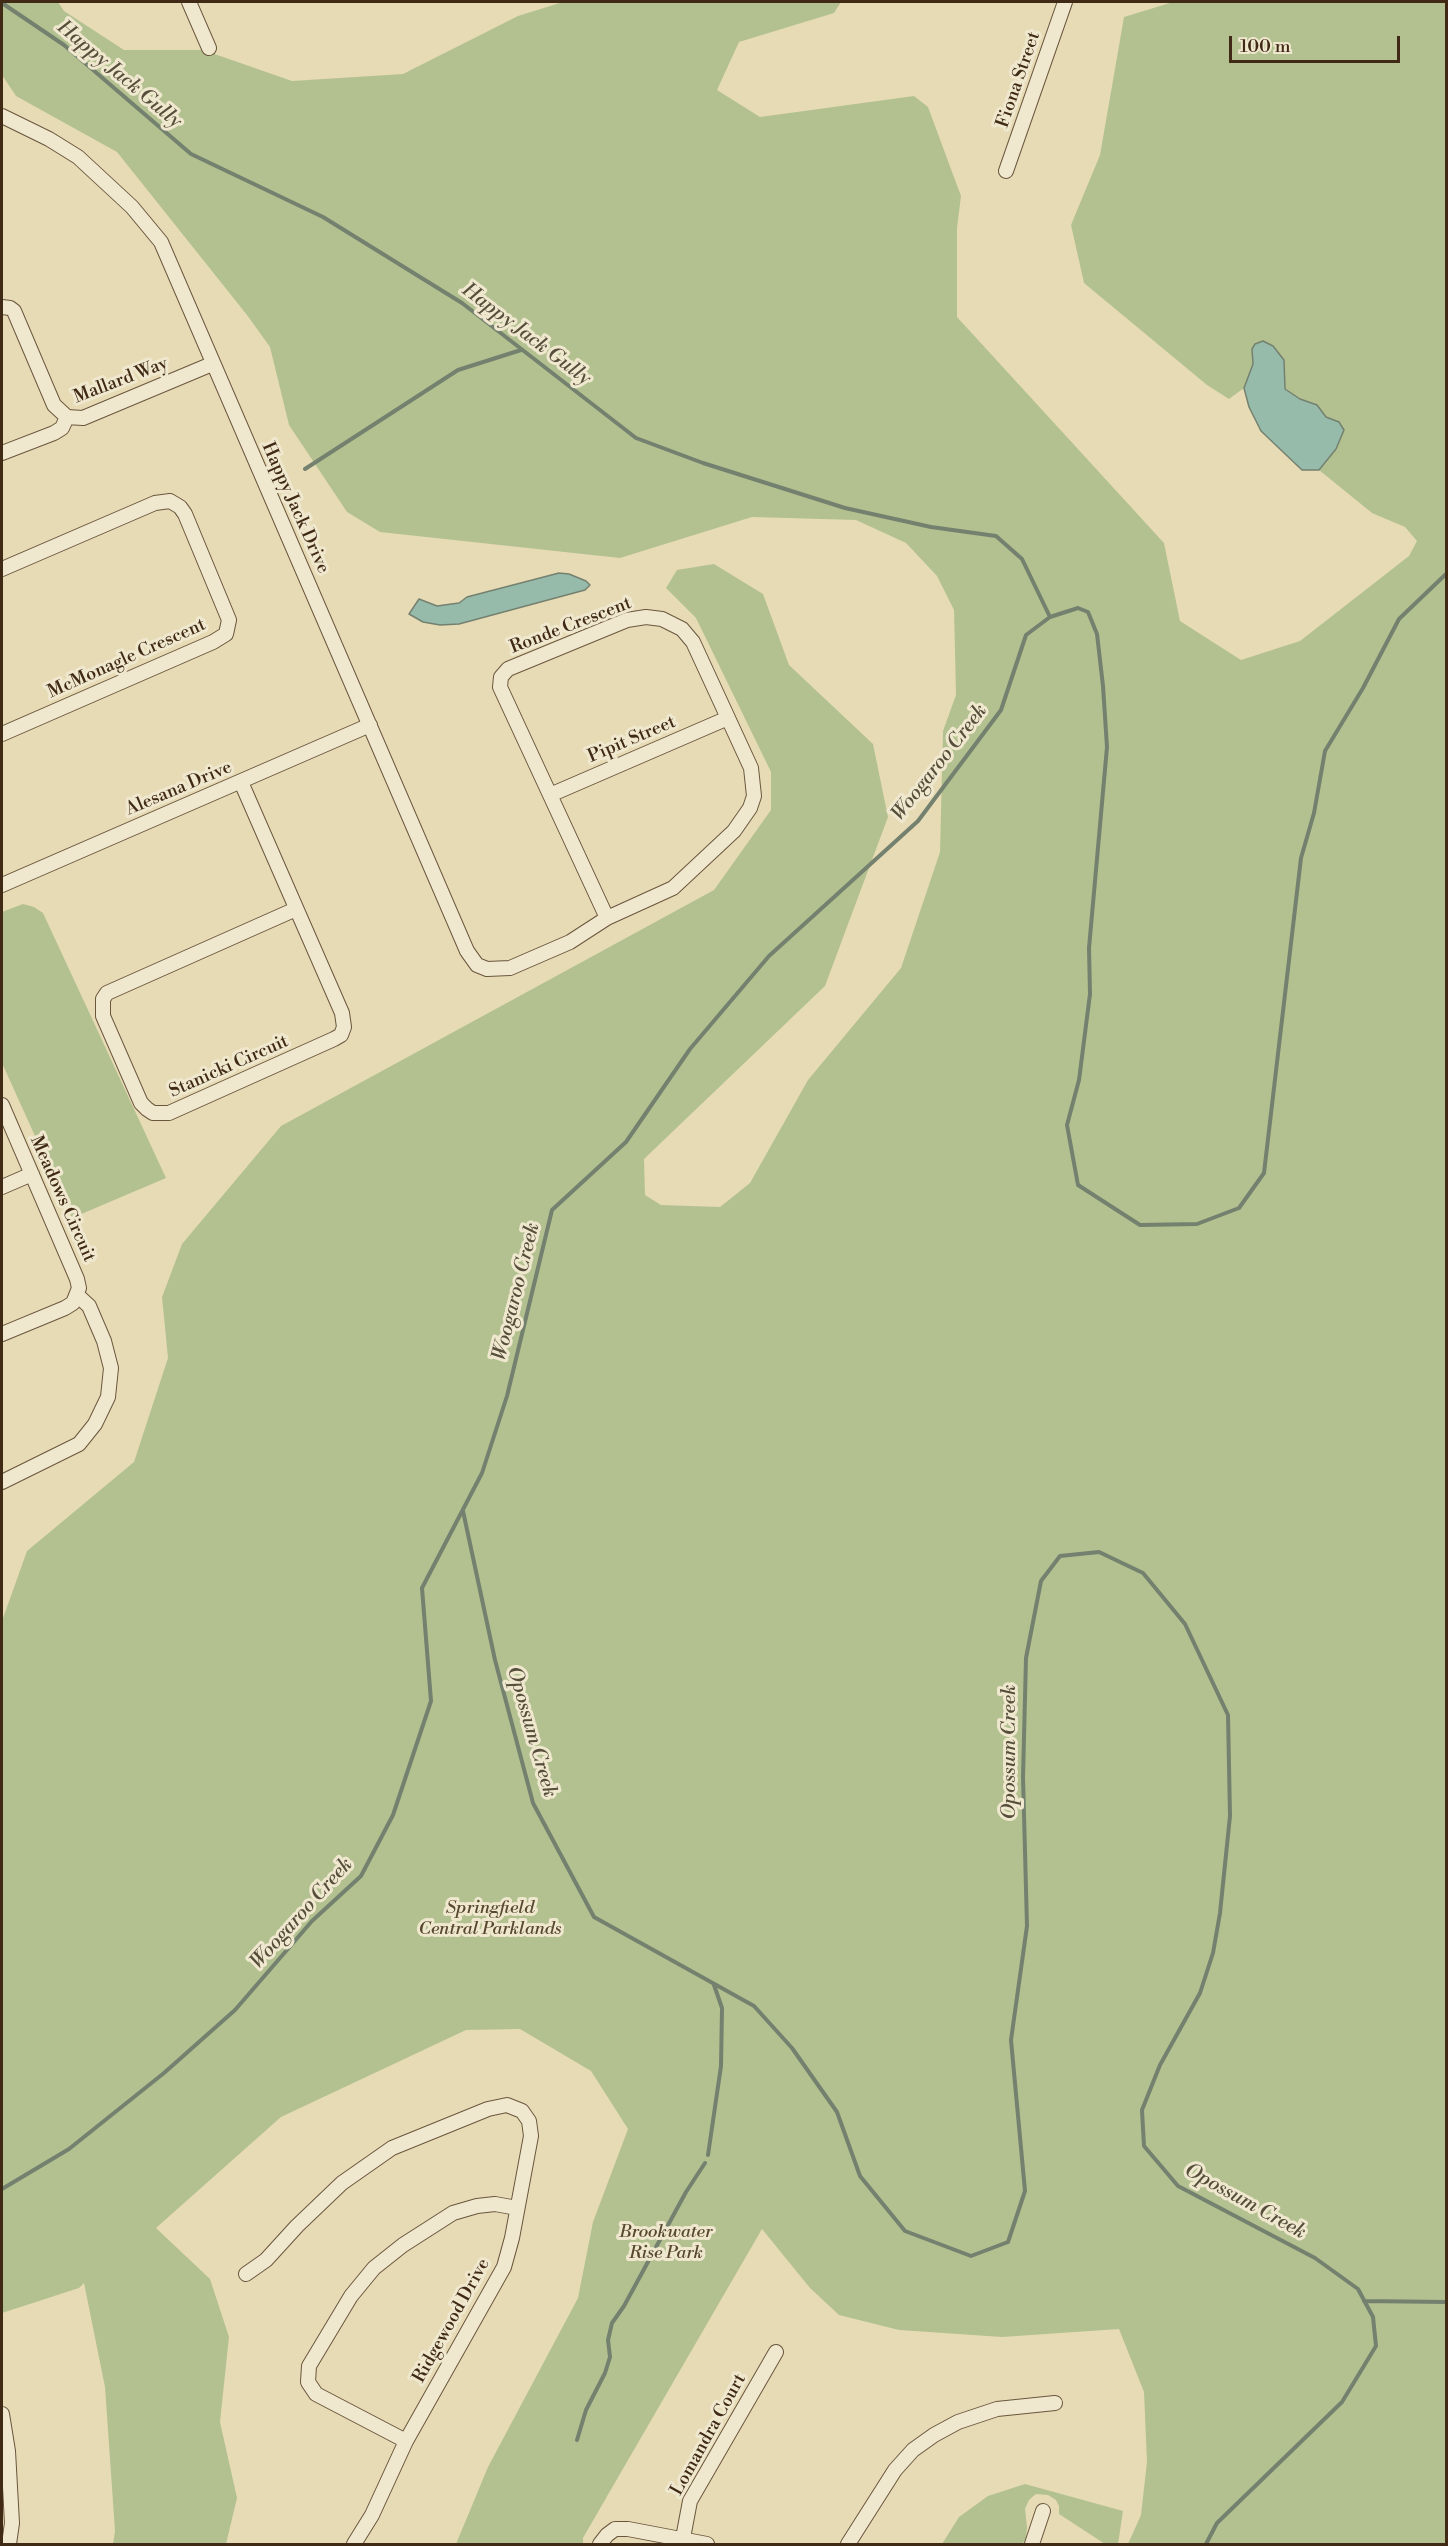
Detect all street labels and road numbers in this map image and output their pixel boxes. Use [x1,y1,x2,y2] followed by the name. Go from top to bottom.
[992,29,1046,131] street label: Fiona Street
[71,353,171,409] street label: Mallard Way
[256,439,334,577] street label: Happy Jack Drive
[507,593,635,659] street label: Ronde Crescent
[45,614,209,704] street label: McMonagle Crescent
[585,712,679,768] street label: Pipit Street
[123,757,235,821] street label: Alesana Drive
[166,1031,292,1103] street label: Stanicki Circuit
[25,1133,99,1265] street label: Meadows Circuit
[409,2255,495,2387] street label: Ridgewood Drive
[667,2370,751,2500] street label: Lomandra Court

